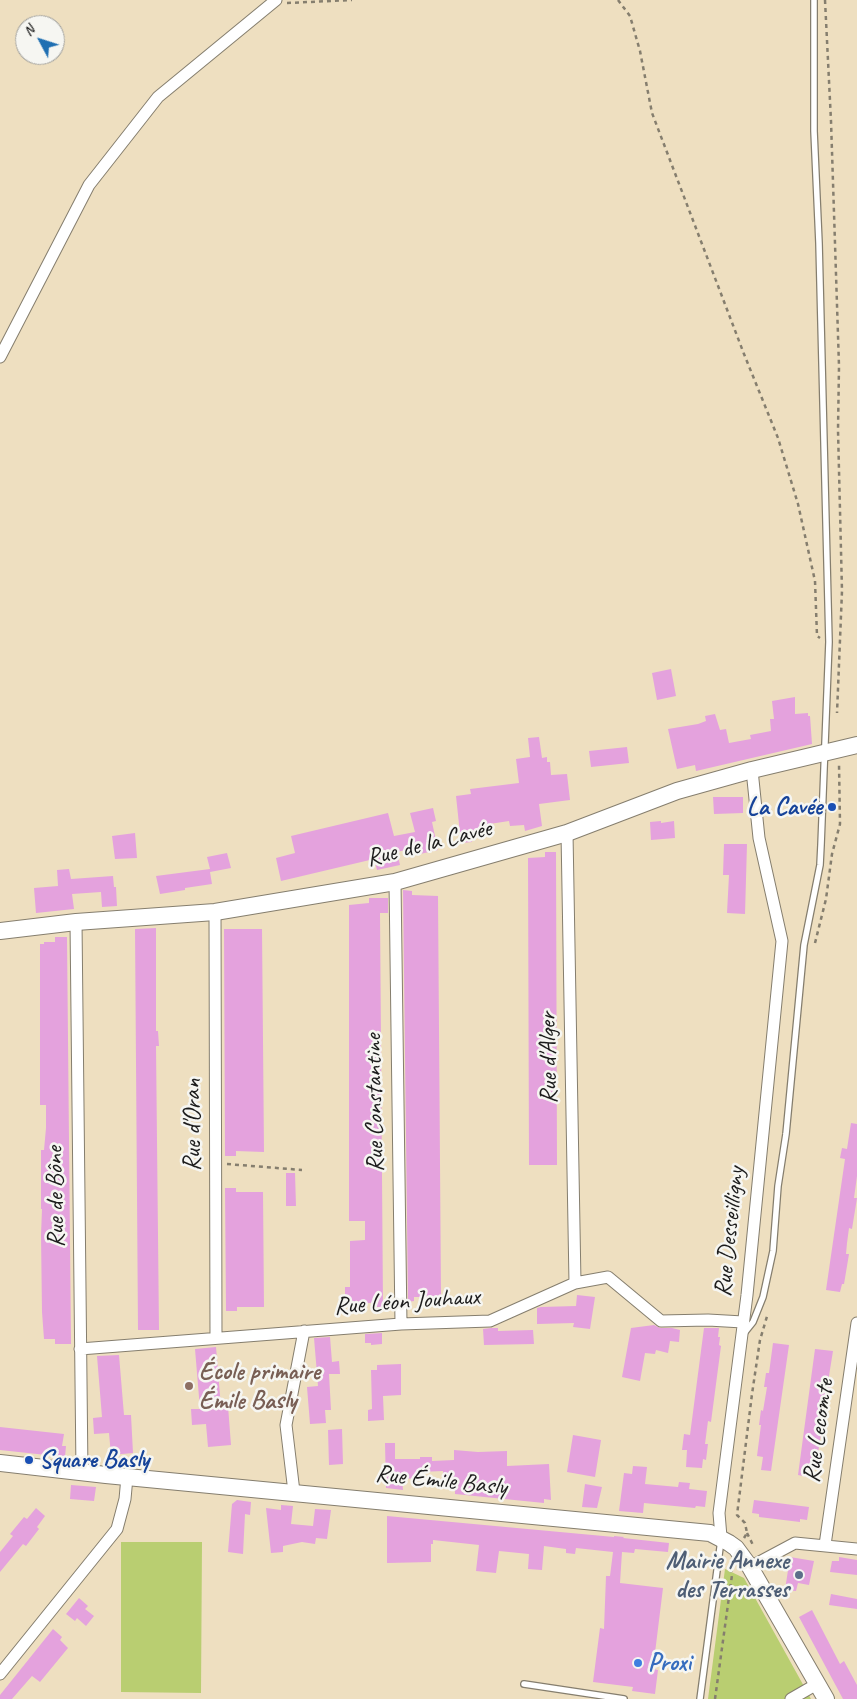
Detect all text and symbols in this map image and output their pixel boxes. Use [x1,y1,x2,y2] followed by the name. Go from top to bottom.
[15,15,65,65] north arrow
[20,22,38,39] text: N
[747,792,822,822] place label: La Cavée
[826,801,838,813] marker: La Cavée
[363,814,495,874] street label: Rue de la Cavée
[533,1012,565,1104] street label: Rue d'Alger
[359,1034,391,1172] street label: Rue Constantine
[178,1079,208,1171] street label: Rue d'Oran
[40,1146,72,1248] street label: Rue de Bône
[708,1166,752,1298] street label: Rue Desseilligny
[333,1282,481,1322] street label: Rue Léon Jouhaux
[199,1357,320,1416] place label: École primaire Émile Basly
[797,1377,841,1485] street label: Rue Lecomte
[183,1380,195,1392] marker: École primaire Émile Basly
[39,1445,149,1475] place label: Square Basly
[23,1454,35,1466] marker: Square Basly
[374,1459,508,1503] street label: Rue Émile Basly
[666,1546,789,1605] place label: Mairie Annexe des Terrasses
[793,1569,805,1581] marker: Mairie Annexe des Terrasses
[648,1648,691,1678] place label: Proxi
[632,1657,644,1669] marker: Proxi

